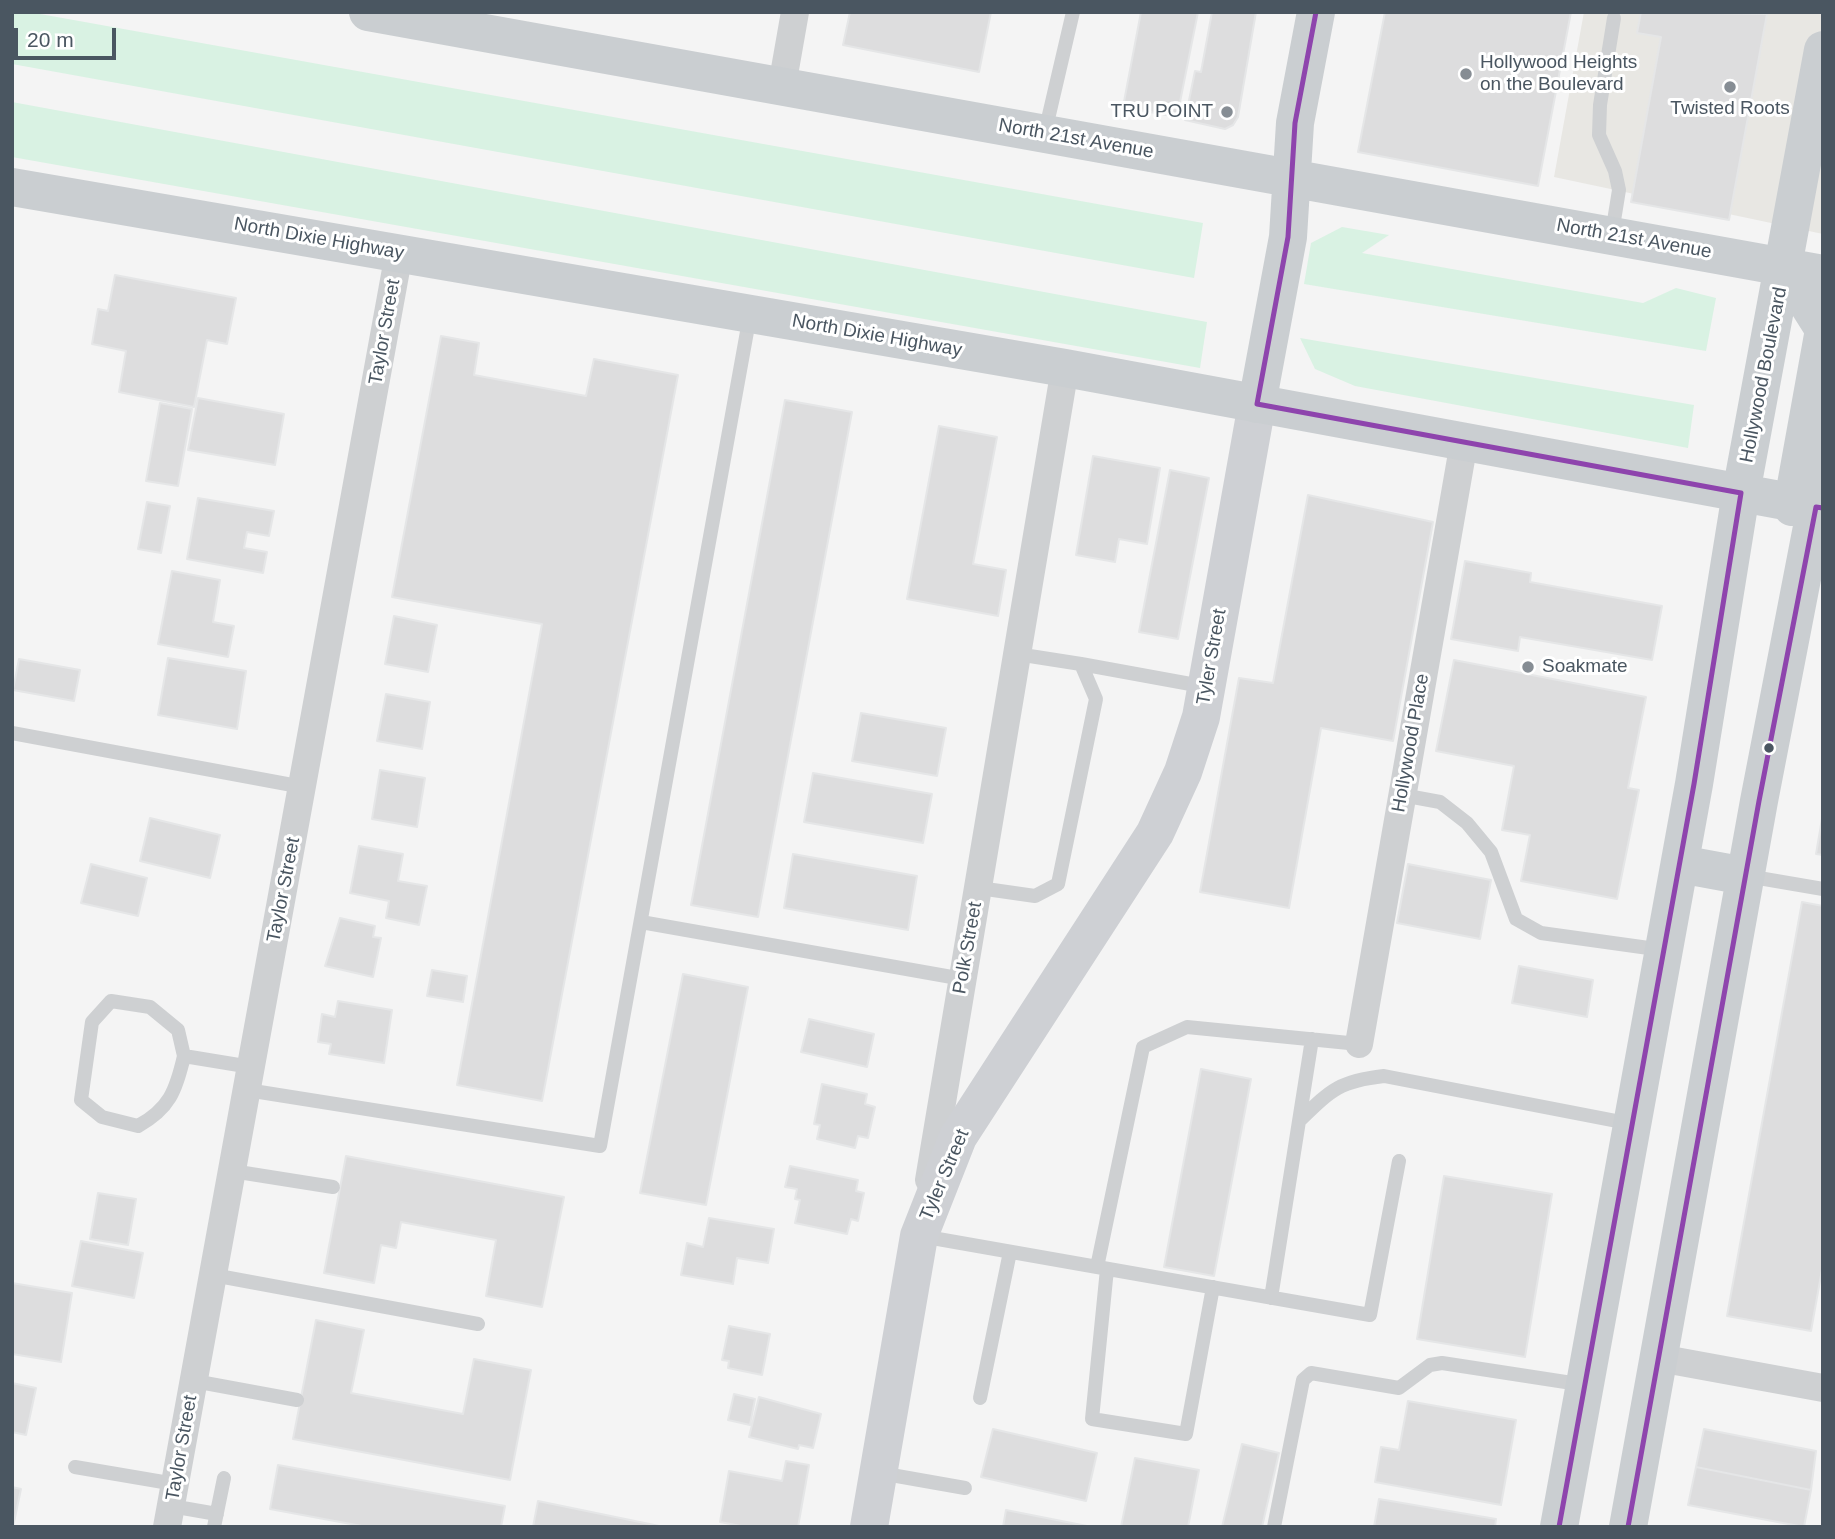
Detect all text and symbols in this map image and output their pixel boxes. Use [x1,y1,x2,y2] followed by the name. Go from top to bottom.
[18,14,119,58] scale bar
[27,28,74,51] text: 20 m
[1480,52,1637,96] place label: Hollywood Heights on the Boulevard
[1458,66,1474,82] marker: Hollywood Heights on the Boulevard
[1722,79,1738,95] marker: Twisted Roots
[1670,98,1790,120] place label: Twisted Roots
[1111,101,1213,123] place label: TRU POINT
[1219,104,1235,120] marker: TRU POINT
[997,114,1155,164] street label: North 21st Avenue
[232,213,406,265] street label: North Dixie Highway
[1555,214,1713,264] street label: North 21st Avenue
[365,278,405,386] street label: Taylor Street
[1736,285,1792,465] street label: Hollywood Boulevard
[790,310,964,362] street label: North Dixie Highway
[1192,607,1232,707] street label: Tyler Street
[1542,656,1628,678] place label: Soakmate
[1520,659,1536,675] marker: Soakmate
[1388,672,1434,814] street label: Hollywood Place
[1762,741,1776,755] unlabelled marker
[263,835,305,945] street label: Taylor Street
[949,900,987,996] street label: Polk Street
[916,1126,974,1224] street label: Tyler Street
[162,1394,202,1502] street label: Taylor Street

